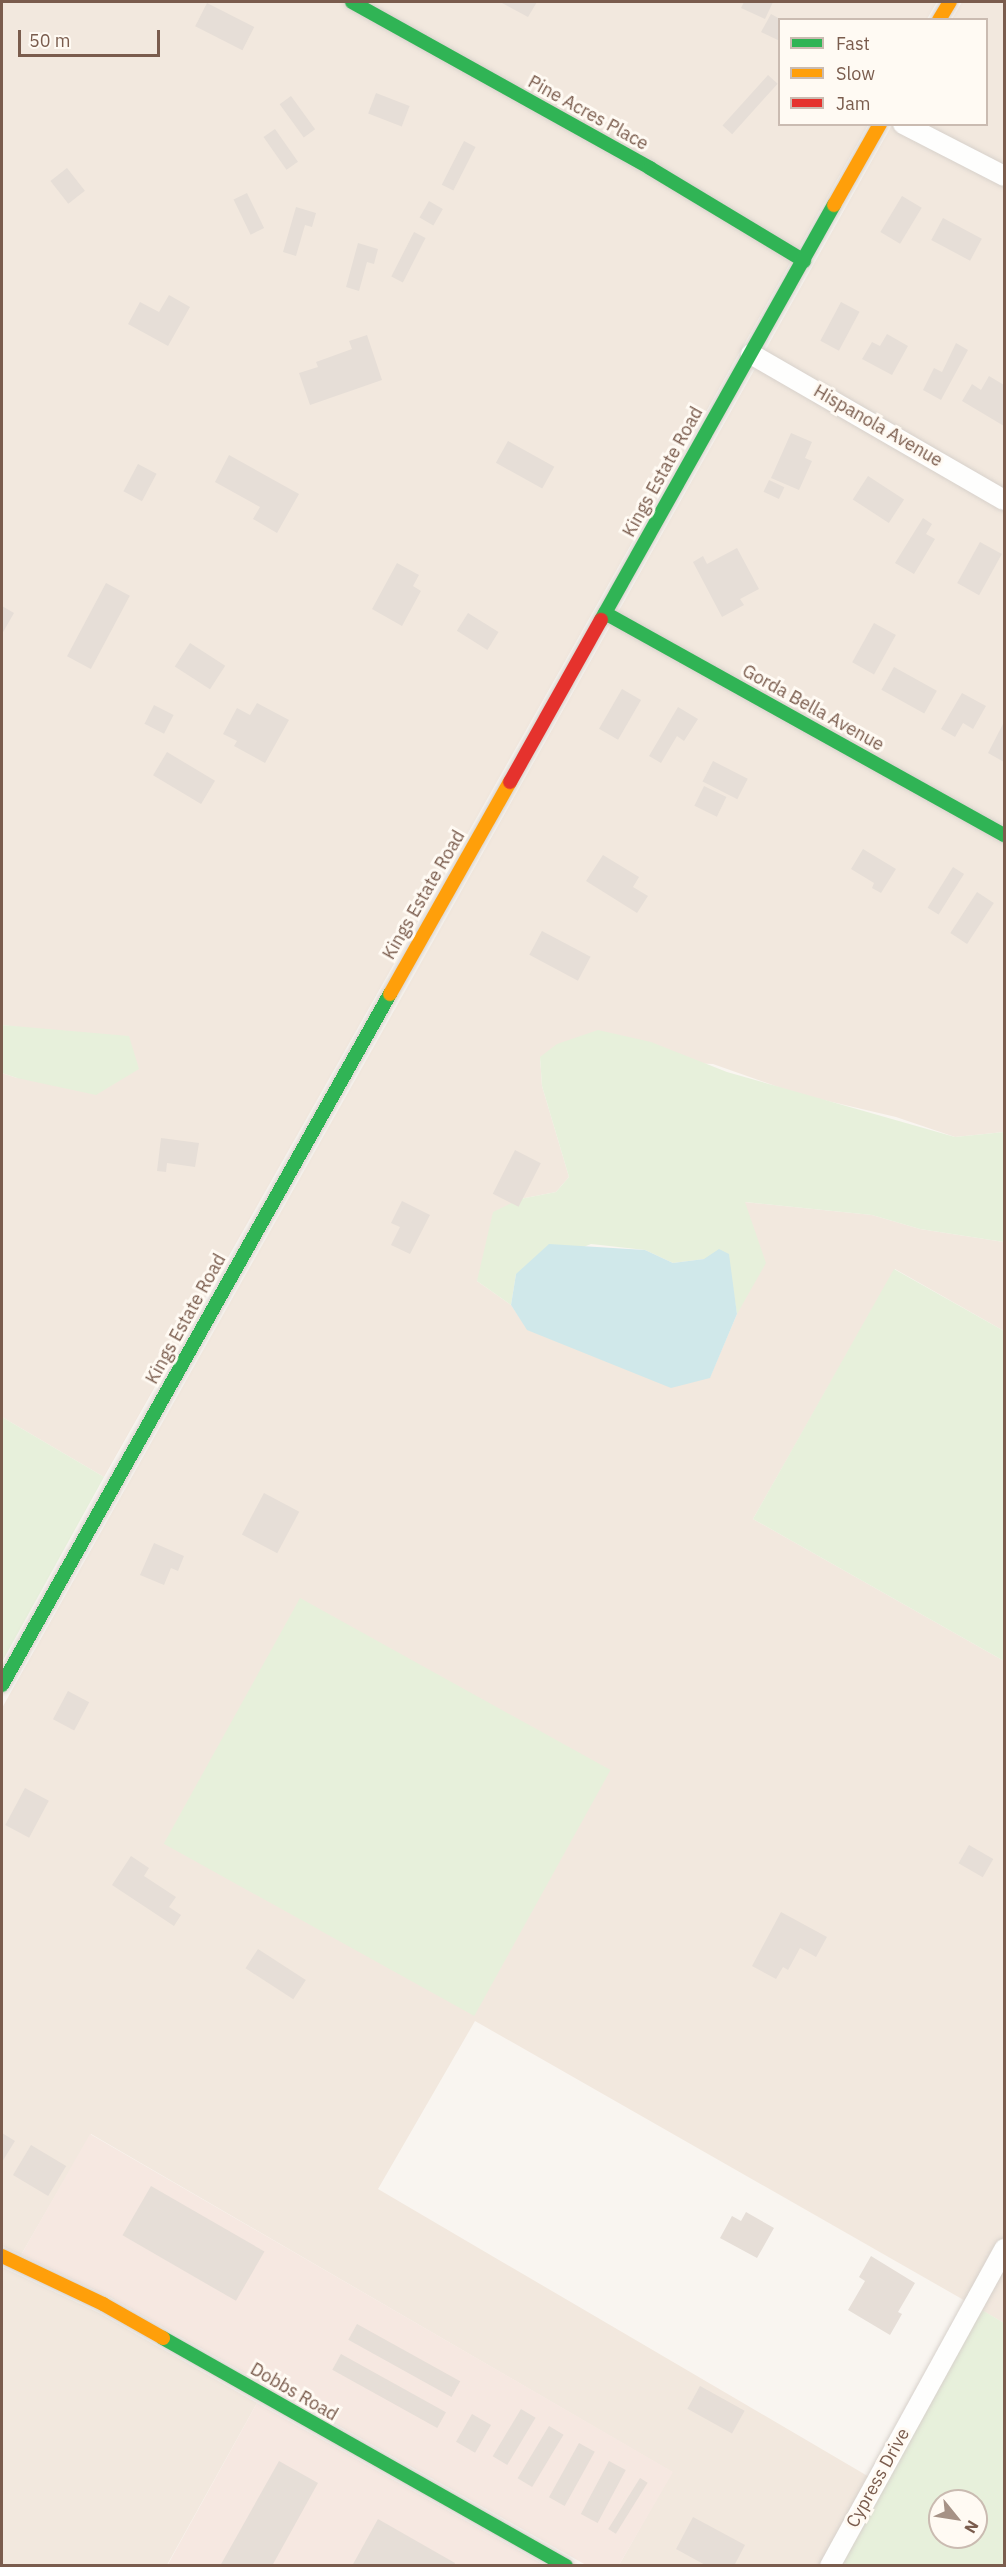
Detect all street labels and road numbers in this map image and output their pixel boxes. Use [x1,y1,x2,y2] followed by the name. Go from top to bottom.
[524,71,652,155] street label: Pine Acres Place
[810,380,946,472] street label: Hispanola Avenue
[618,403,708,541] street label: Kings Estate Road
[738,660,888,756] street label: Gorda Bella Avenue
[378,827,470,963] street label: Kings Estate Road
[141,1250,231,1388] street label: Kings Estate Road
[246,2358,342,2426] street label: Dobbs Road
[842,2424,914,2532] street label: Cypress Drive

